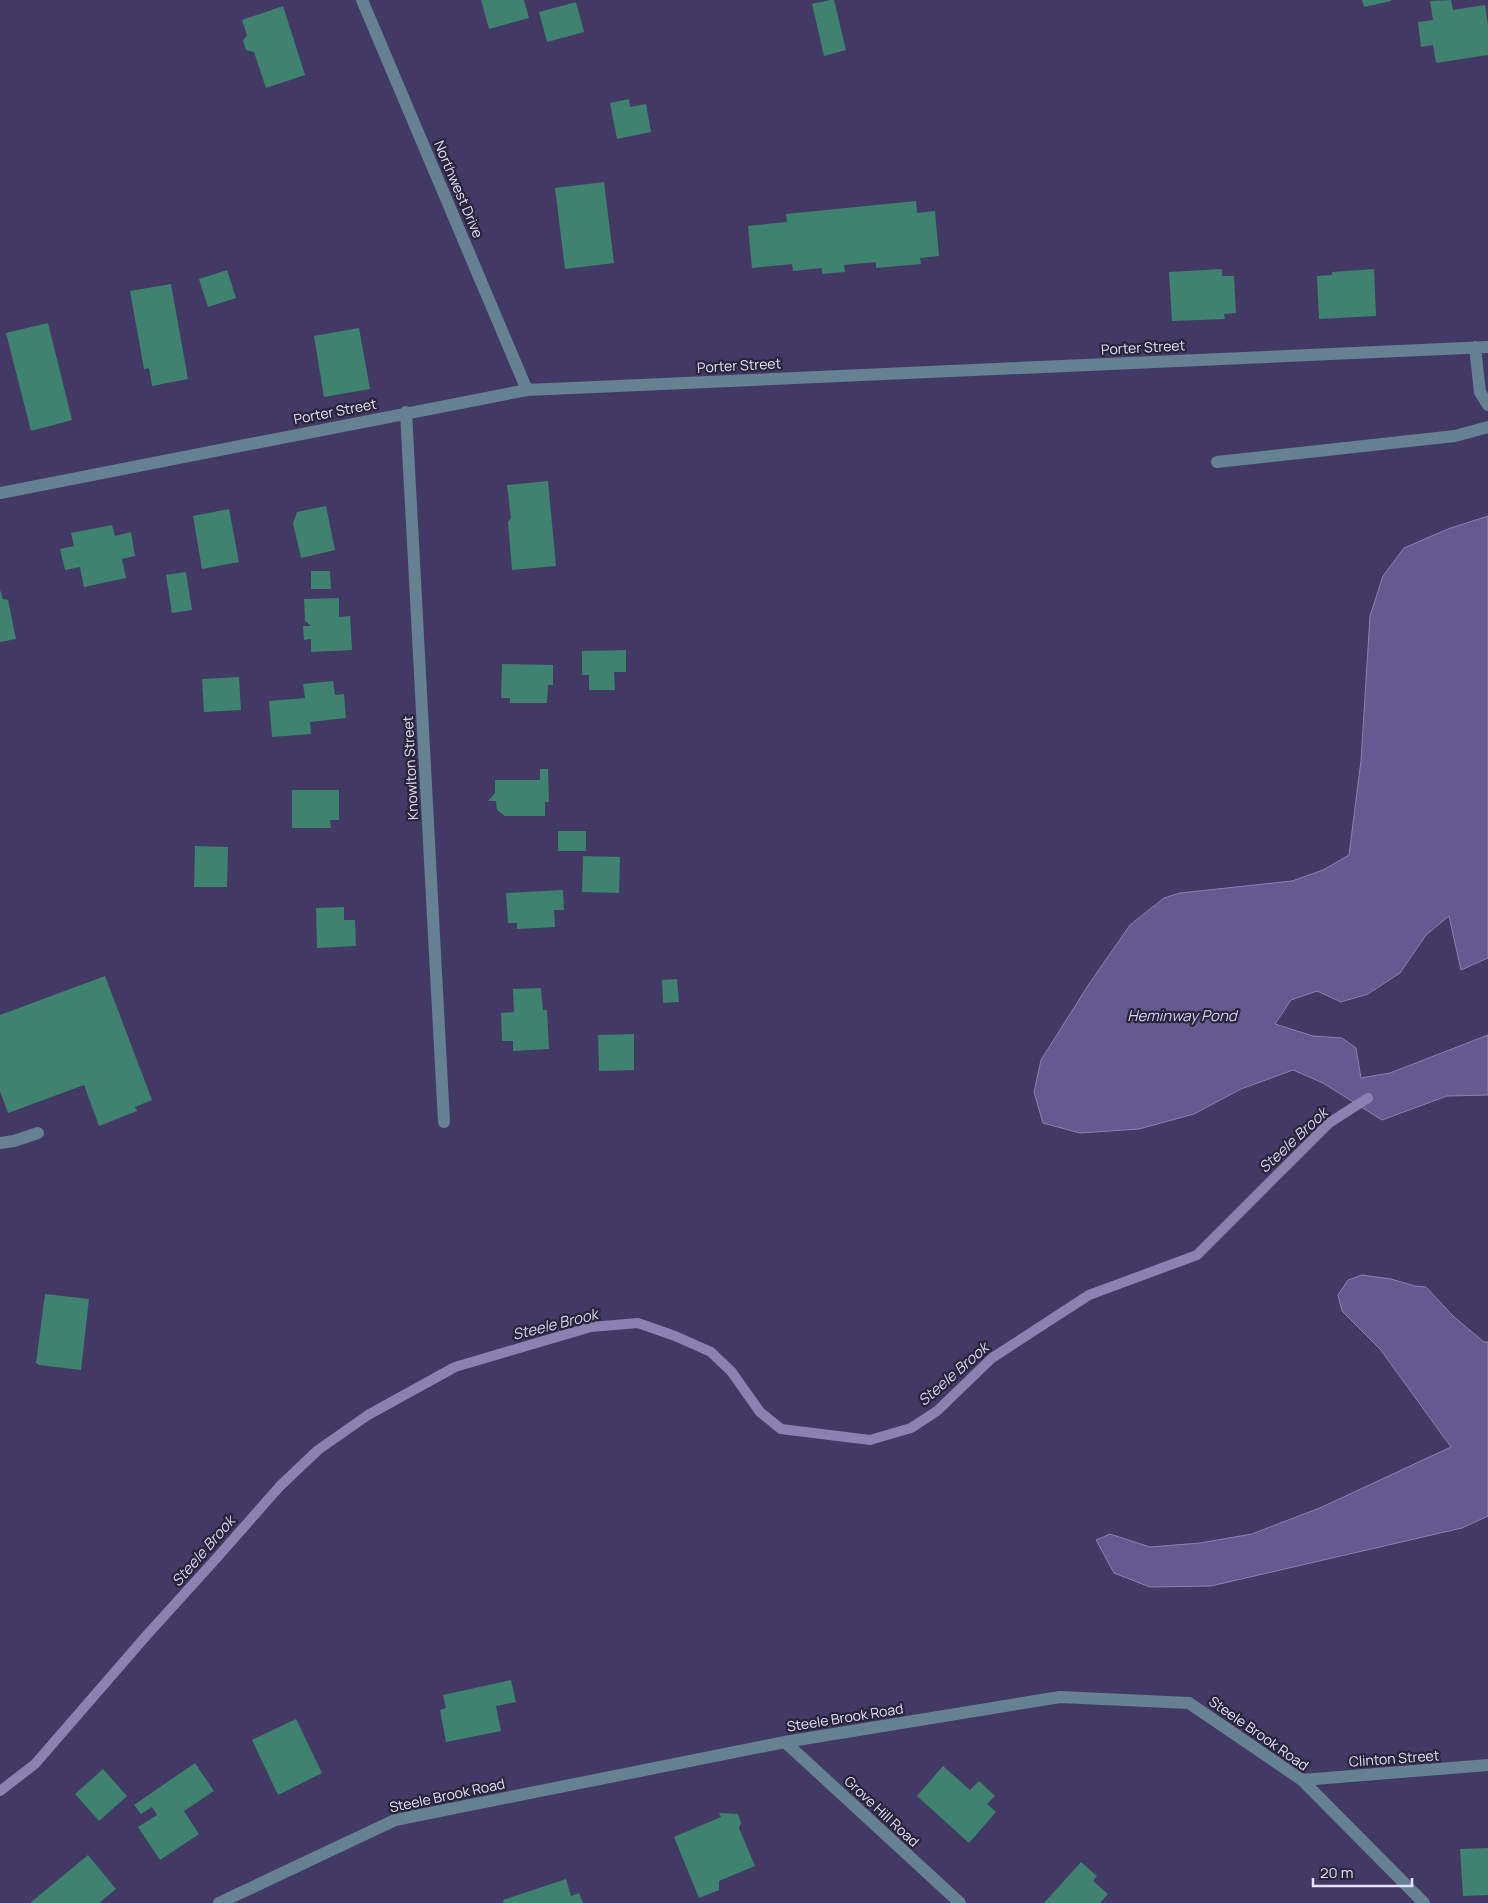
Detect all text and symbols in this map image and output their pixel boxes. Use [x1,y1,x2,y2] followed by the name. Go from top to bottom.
[430,137,488,241] street label: Northwest Drive
[1100,335,1186,359] street label: Porter Street
[696,353,782,377] street label: Porter Street
[292,394,379,428] street label: Porter Street
[398,715,422,821] street label: Knowlton Street
[1127,1005,1239,1026] water label: Heminway Pond
[1254,1101,1334,1177] water label: Steele Brook
[510,1303,602,1345] water label: Steele Brook
[913,1336,995,1411] water label: Steele Brook
[166,1509,241,1591] water label: Steele Brook
[1205,1692,1313,1774] street label: Steele Brook Road
[785,1698,905,1736] street label: Steele Brook Road
[1348,1745,1440,1771] street label: Clinton Street
[840,1771,924,1851] street label: Grove Hill Road
[388,1773,506,1817] street label: Steele Brook Road
[1313,1856,1412,1888] scale bar
[1320,1862,1353,1883] text: 20 m

